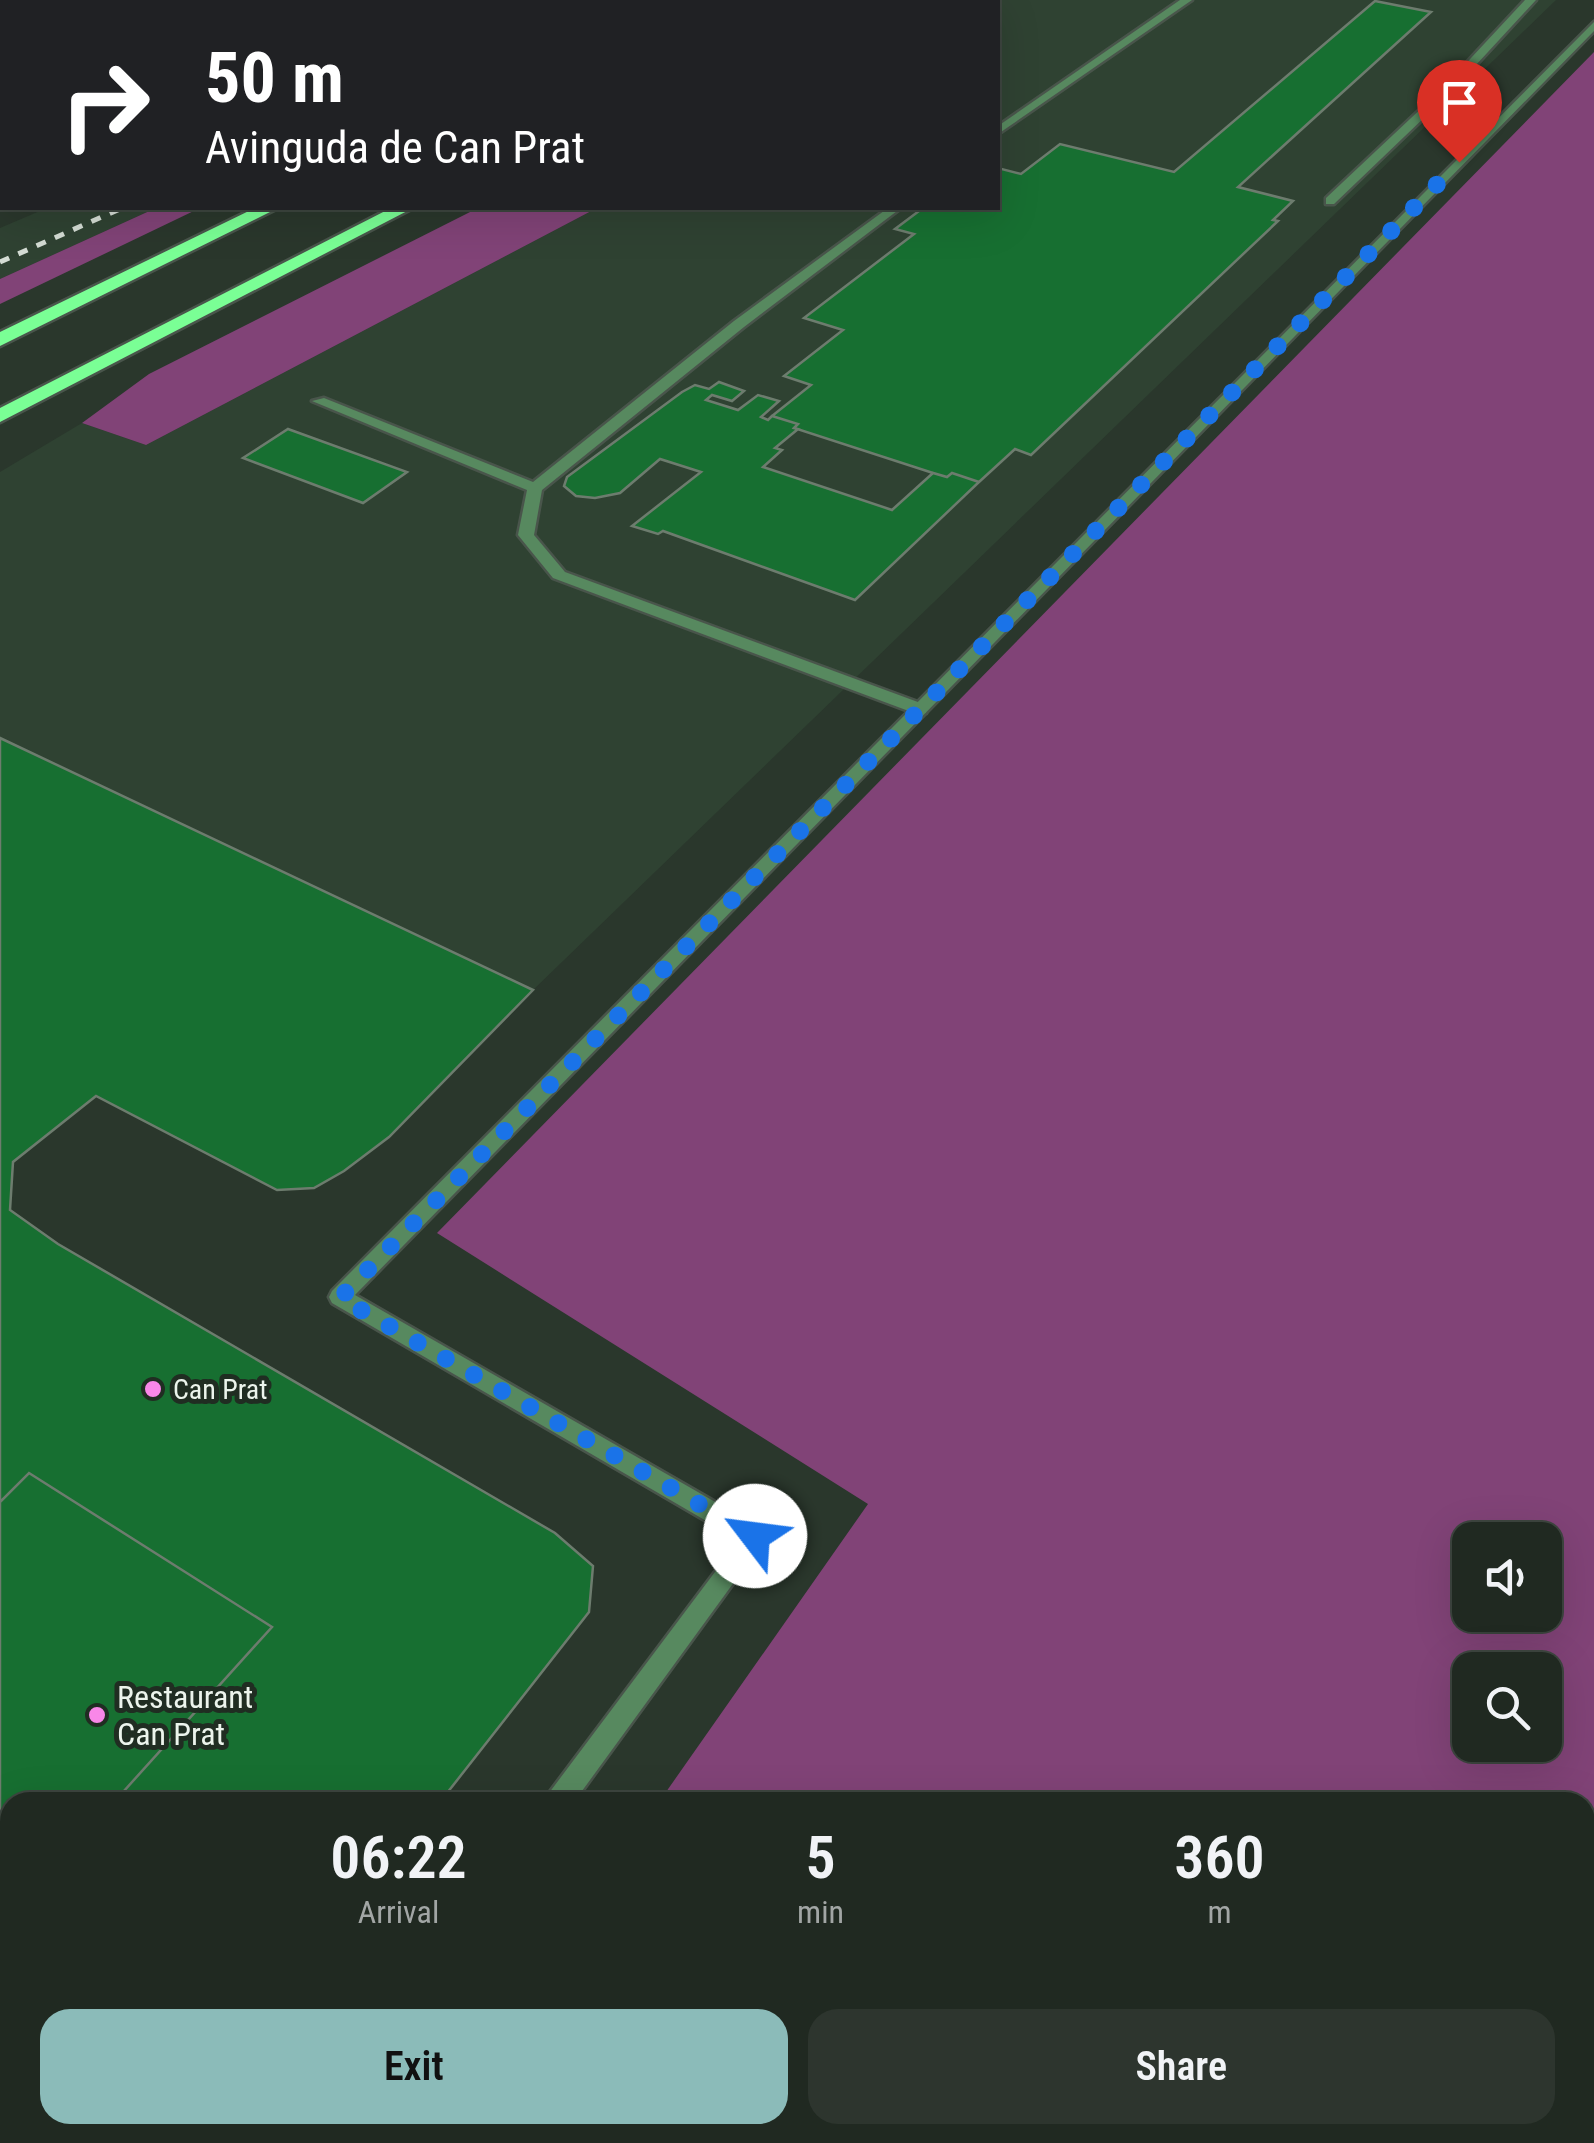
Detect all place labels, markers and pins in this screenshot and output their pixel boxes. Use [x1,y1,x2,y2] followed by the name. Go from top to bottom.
[1417,60,1502,163] pin
[173,1373,267,1406] place label: Can Prat
[142,1378,164,1400] marker: Can Prat
[117,1678,253,1753] place label: Restaurant Can Prat
[86,1704,108,1726] marker: Restaurant Can Prat

